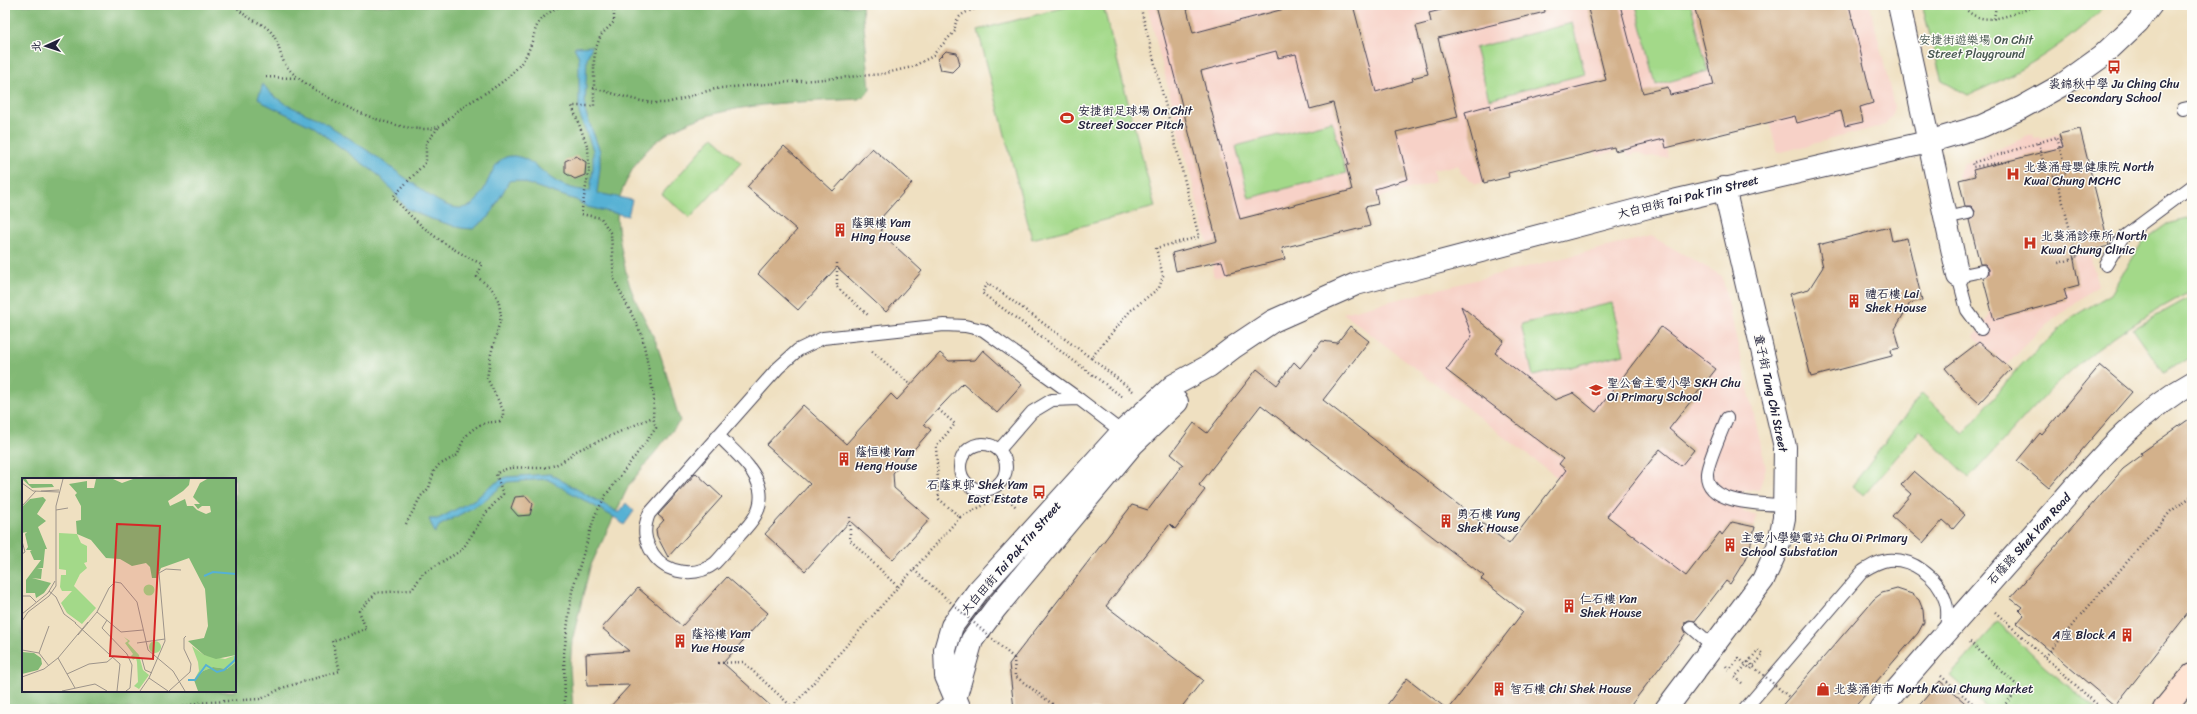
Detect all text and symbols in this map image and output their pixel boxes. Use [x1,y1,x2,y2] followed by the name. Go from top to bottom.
[26,26,66,66] north arrow
[1919,29,2034,65] park label: 安捷街遊樂場 On Chit Street Playground
[27,41,46,52] text: 北
[2106,59,2122,75] bus stop icon: 裘錦秋中學 Ju Ching Chu Secondary School
[2049,73,2180,109] place label: 裘錦秋中學 Ju Ching Chu Secondary School
[1078,100,1194,136] place label: 安捷街足球場 On Chit Street Soccer Pitch
[1059,110,1075,126] sports icon: 安捷街足球場 On Chit Street Soccer Pitch
[2024,156,2154,192] place label: 北葵涌母嬰健康院 North Kwai Chung MCHC
[2005,166,2021,182] hospital icon: 北葵涌母嬰健康院 North Kwai Chung MCHC
[1615,169,1761,225] street label: 大白田街 Tai Pak Tin Street
[851,212,911,248] place label: 蔭興樓 Yam Hing House
[832,222,848,238] building icon: 蔭興樓 Yam Hing House
[2041,225,2147,261] place label: 北葵涌診療所 North Kwai Chung Clinic
[2022,235,2038,251] hospital icon: 北葵涌診療所 North Kwai Chung Clinic
[1865,283,1927,319] place label: 禮石樓 Lai Shek House
[1846,293,1862,309] building icon: 禮石樓 Lai Shek House
[1748,332,1795,455] street label: 童子街 Tung Chi Street
[1607,372,1741,408] place label: 聖公會主愛小學 SKH Chu Oi Primary School
[1588,382,1604,398] school or university icon: 聖公會主愛小學 SKH Chu Oi Primary School
[855,441,917,477] place label: 蔭恒樓 Yam Heng House
[836,451,852,467] building icon: 蔭恒樓 Yam Heng House
[927,474,1028,510] place label: 石蔭東邨 Shek Yam East Estate
[22,478,236,692] inset map
[1031,484,1047,500] bus stop icon: 石蔭東邨 Shek Yam East Estate
[1981,487,2078,590] street label: 石蔭路 Shek Yam Road
[955,496,1067,620] street label: 大白田街 Tai Pak Tin Street
[1457,503,1520,539] place label: 勇石樓 Yung Shek House
[1438,513,1454,529] building icon: 勇石樓 Yung Shek House
[1741,527,1908,563] place label: 主愛小學變電站 Chu Oi Primary School Substation
[1722,537,1738,553] building icon: 主愛小學變電站 Chu Oi Primary School Substation
[1580,588,1642,624] place label: 仁石樓 Yan Shek House
[1561,598,1577,614] building icon: 仁石樓 Yan Shek House
[691,623,751,659] place label: 蔭裕樓 Yam Yue House
[2052,624,2116,646] place label: A座 Block A
[2119,627,2135,643] building icon: A座 Block A
[672,633,688,649] building icon: 蔭裕樓 Yam Yue House
[1510,678,1631,700] place label: 智石樓 Chi Shek House
[1834,678,2033,700] place label: 北葵涌街市 North Kwai Chung Market
[1491,681,1507,697] building icon: 智石樓 Chi Shek House
[1815,681,1831,697] shop icon: 北葵涌街市 North Kwai Chung Market

